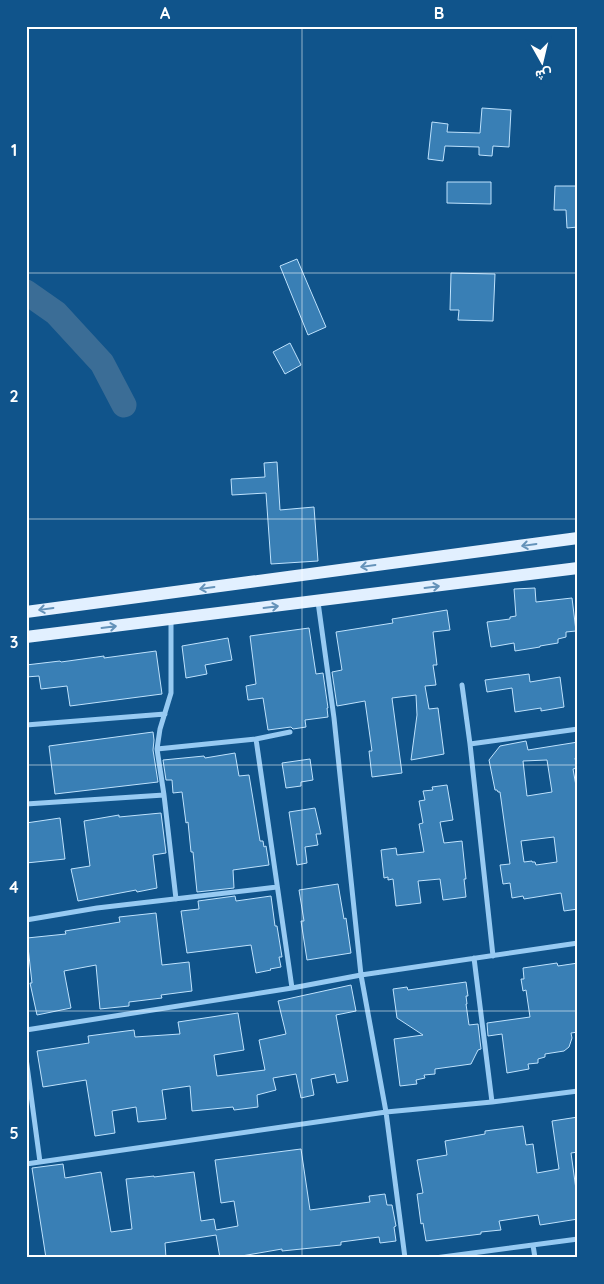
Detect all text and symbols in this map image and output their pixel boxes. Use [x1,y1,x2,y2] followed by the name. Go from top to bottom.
[160,3,171,23] text: A
[434,3,444,23] text: B
[516,38,566,88] north arrow
[534,65,553,85] text: ش
[11,140,17,160] text: 1
[9,386,19,406] text: 2
[522,540,538,550] one-way arrow
[361,561,377,571] one-way arrow
[424,582,440,592] one-way arrow
[200,583,216,593] one-way arrow
[262,602,278,612] one-way arrow
[39,604,55,614] one-way arrow
[101,622,117,632] one-way arrow
[10,632,18,652] text: 3
[9,877,19,897] text: 4
[9,1123,19,1143] text: 5

